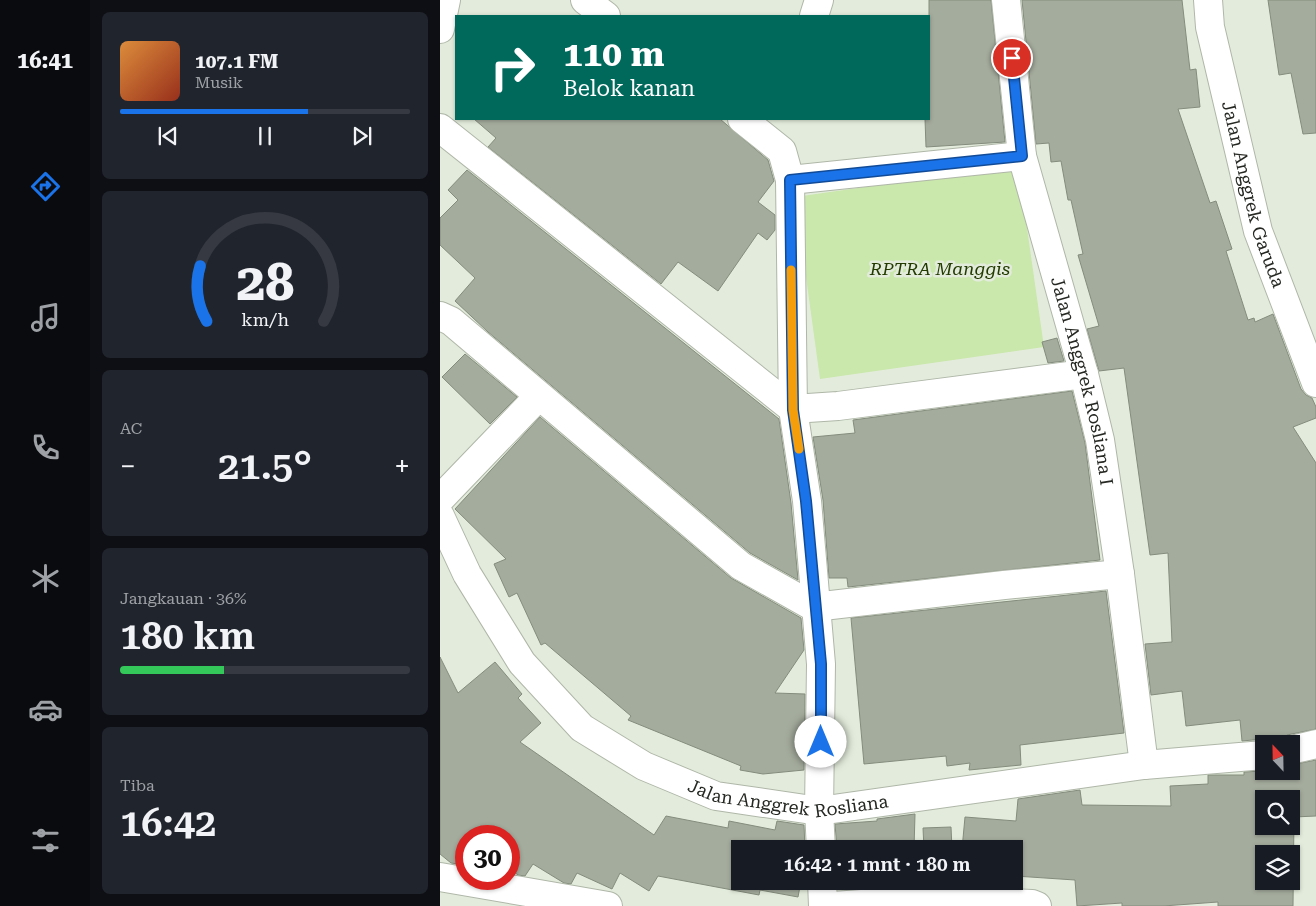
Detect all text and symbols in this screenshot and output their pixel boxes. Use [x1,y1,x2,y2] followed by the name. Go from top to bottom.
[563,34,664,75] text: 110 m
[480,35,545,100] icon: right
[991,37,1033,79] pin
[998,44,1026,72] icon: arrive
[17,48,73,73] text: 16:41
[195,50,278,73] text: 107.1 FM
[195,73,243,92] text: Musik
[563,76,695,101] text: Belok kanan
[1218,99,1290,291] street label: Jalan Anggrek Garuda
[154,122,182,150] icon: previous
[251,122,279,150] icon: pause
[348,122,376,150] icon: next
[28,169,63,204] icon: directions
[236,252,294,313] text: 28
[869,258,1010,279] park label: RPTRA Manggis
[1047,274,1118,487] street label: Jalan Anggrek Rosliana I
[28,300,63,335] icon: music
[241,309,289,330] text: km/h
[120,419,142,438] text: AC
[28,430,63,465] icon: phone
[218,444,312,488] text: 21.5°
[120,450,136,483] text: −
[394,450,410,483] text: +
[28,561,63,596] icon: climate
[120,589,246,608] text: Jangkauan · 36%
[120,614,255,658] text: 180 km
[28,692,63,727] icon: car
[794,715,846,767] position arrow
[1255,735,1300,780] north arrow
[1255,735,1300,890] map controls
[685,775,890,822] street label: Jalan Anggrek Rosliana
[120,776,155,795] text: Tiba
[1255,790,1300,835] button: search
[120,801,216,845] text: 16:42
[28,823,63,858] icon: filters
[455,825,520,890] speed limit sign: 30
[1255,845,1300,890] button: layers
[784,853,970,876] text: 16:42 · 1 mnt · 180 m

